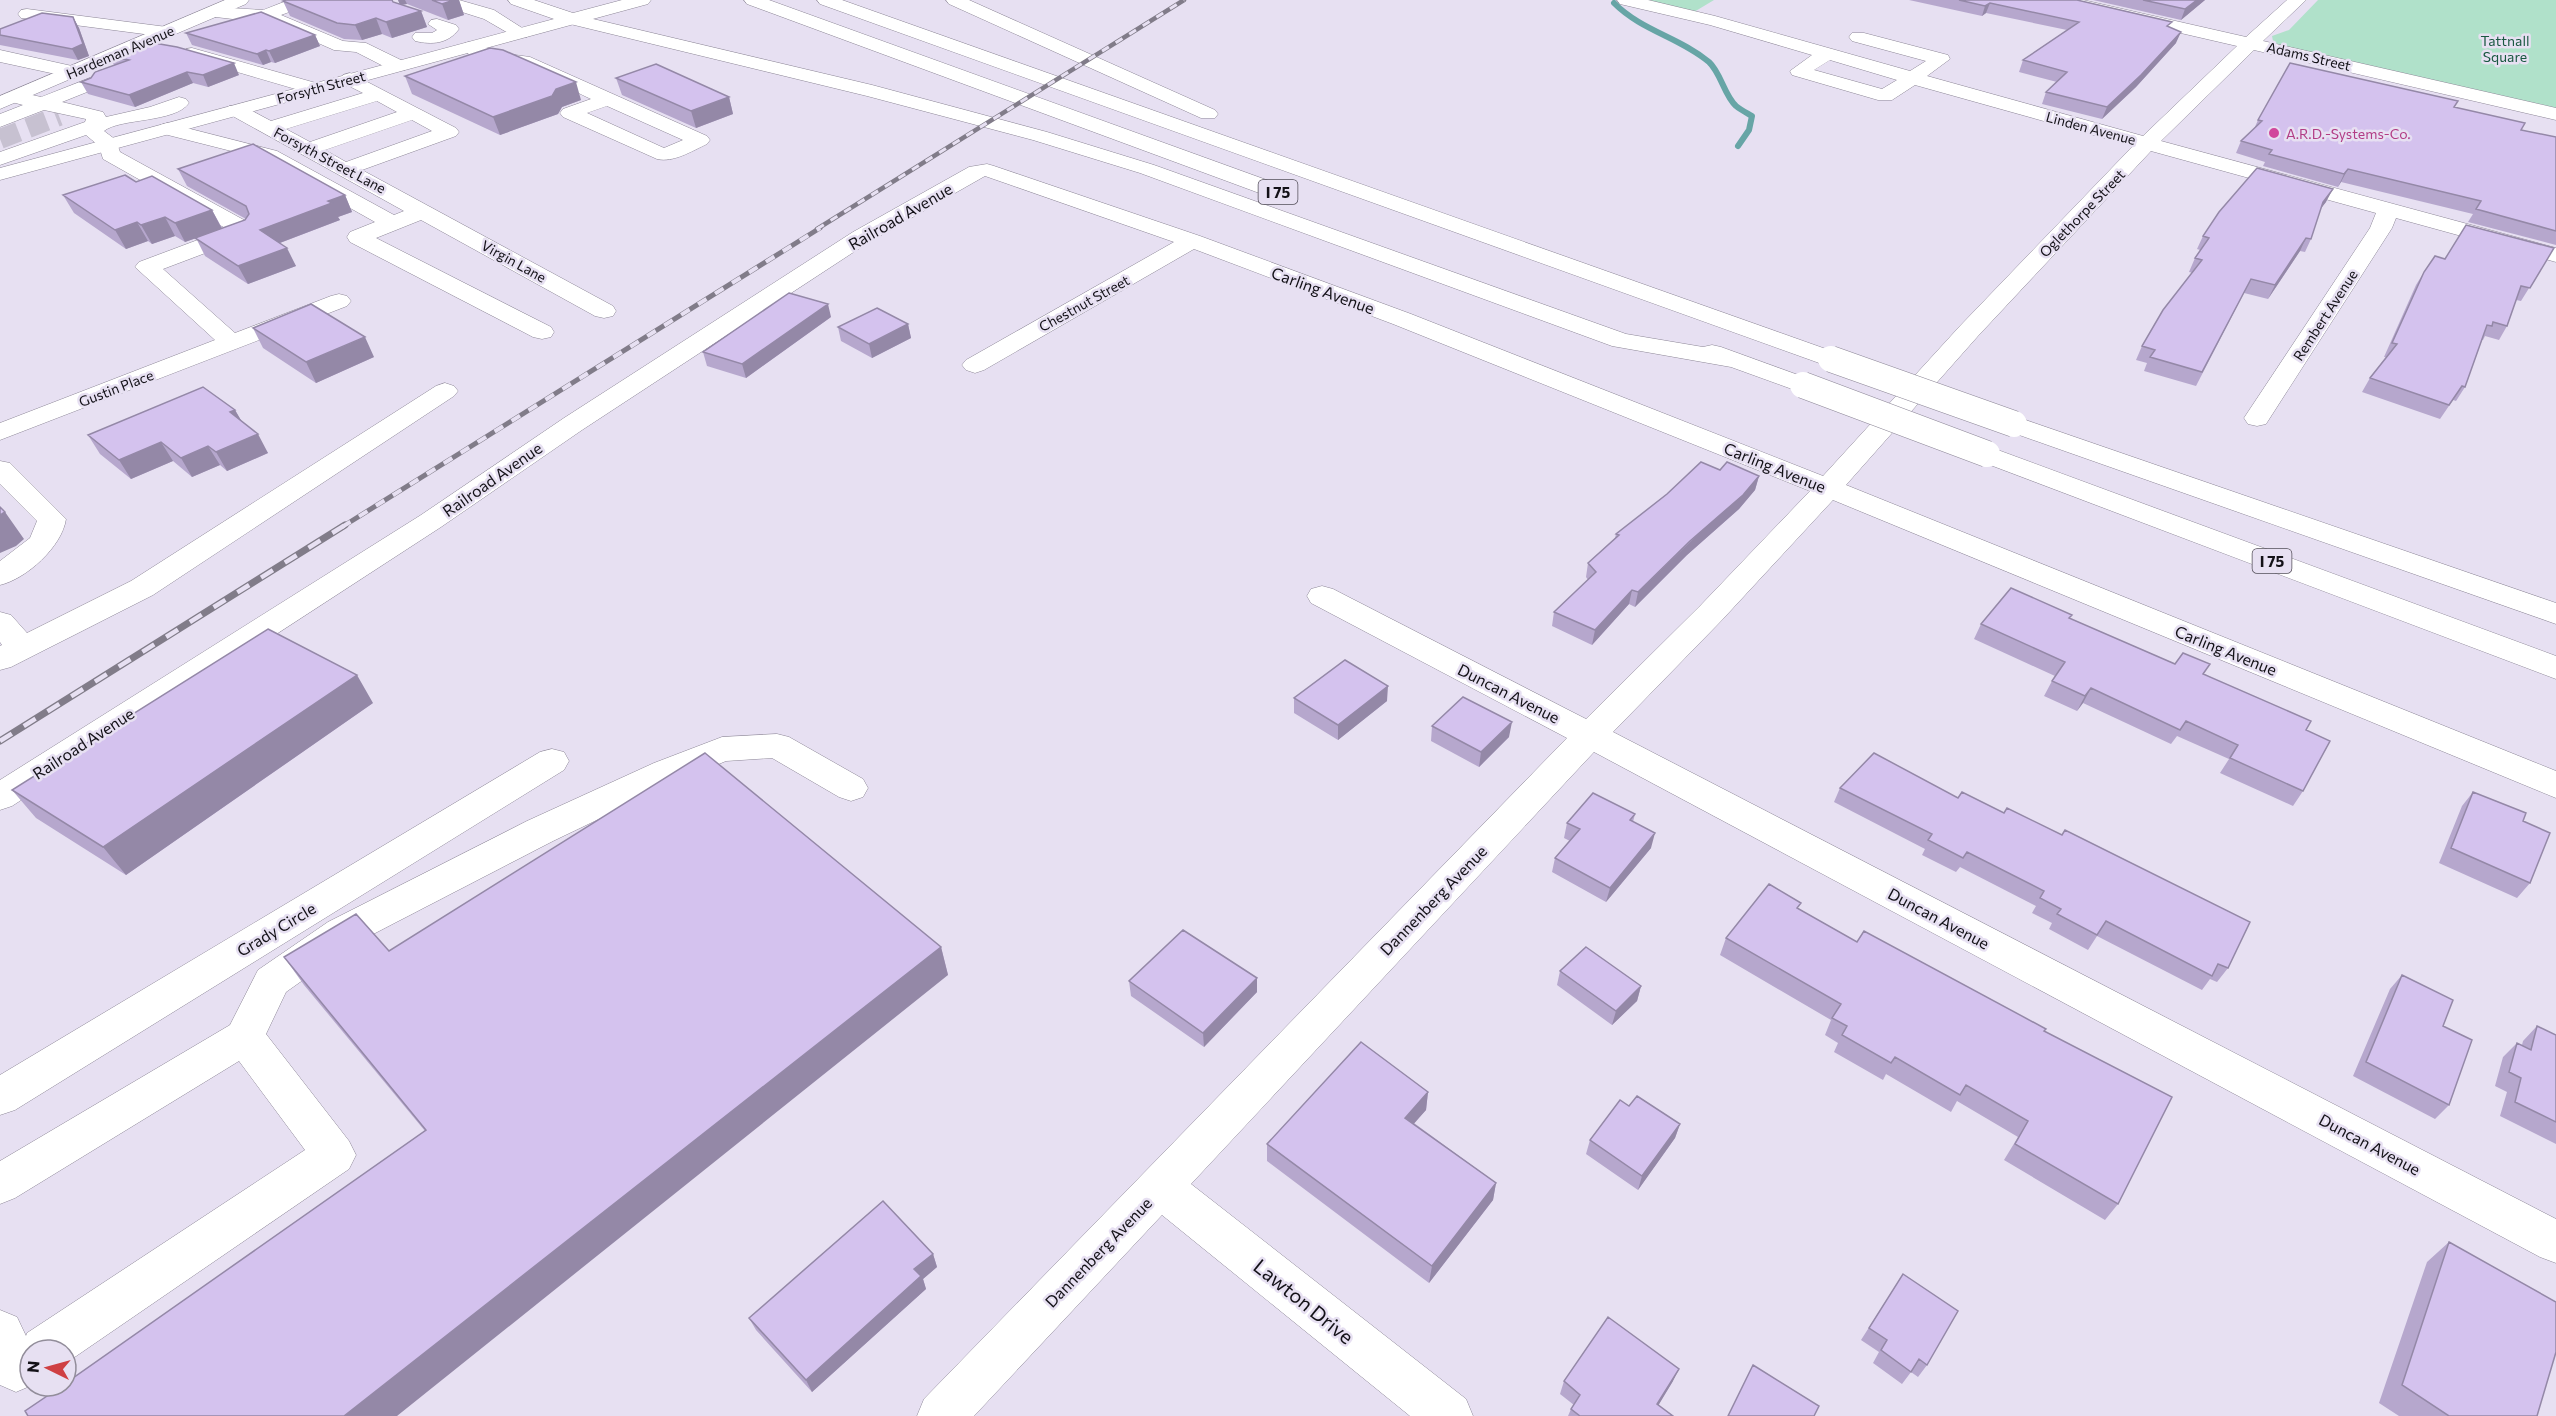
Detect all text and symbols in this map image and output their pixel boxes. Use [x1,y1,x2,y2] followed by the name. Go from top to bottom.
[63,22,177,82] street label: Hardeman Avenue
[2480,32,2530,65] park label: Tattnall Square
[2265,38,2353,74] street label: Adams Street
[275,67,367,107] street label: Forsyth Street
[2044,108,2138,148] street label: Linden Avenue
[271,123,389,197] street label: Forsyth Street Lane
[2286,125,2411,142] place label: A.R.D.-Systems-Co.
[2267,126,2281,140] marker: A.R.D.-Systems-Co.
[2036,165,2128,260] street label: Oglethorpe Street
[845,179,955,253] street label: Railroad Avenue
[1258,180,1298,204] road number: I 75
[479,236,549,286] street label: Virgin Lane
[1269,263,1377,317] street label: Carling Avenue
[2289,266,2361,364] street label: Rembert Avenue
[1036,271,1132,335] street label: Chestnut Street
[76,366,156,410] street label: Gustin Place
[439,438,545,520] street label: Railroad Avenue
[1721,438,1829,496] street label: Carling Avenue
[2252,549,2292,573] road number: I 75
[2172,621,2280,679] street label: Carling Avenue
[1455,659,1563,727] street label: Duncan Avenue
[29,703,137,783] street label: Railroad Avenue
[1376,841,1490,959] street label: Dannenberg Avenue
[1885,883,1993,953] street label: Duncan Avenue
[233,898,319,960] street label: Grady Circle
[2316,1109,2424,1179] street label: Duncan Avenue
[1041,1193,1155,1311] street label: Dannenberg Avenue
[1249,1254,1359,1348] street label: Lawton Drive
[18,1338,78,1398] north arrow
[23,1360,43,1373] text: N

